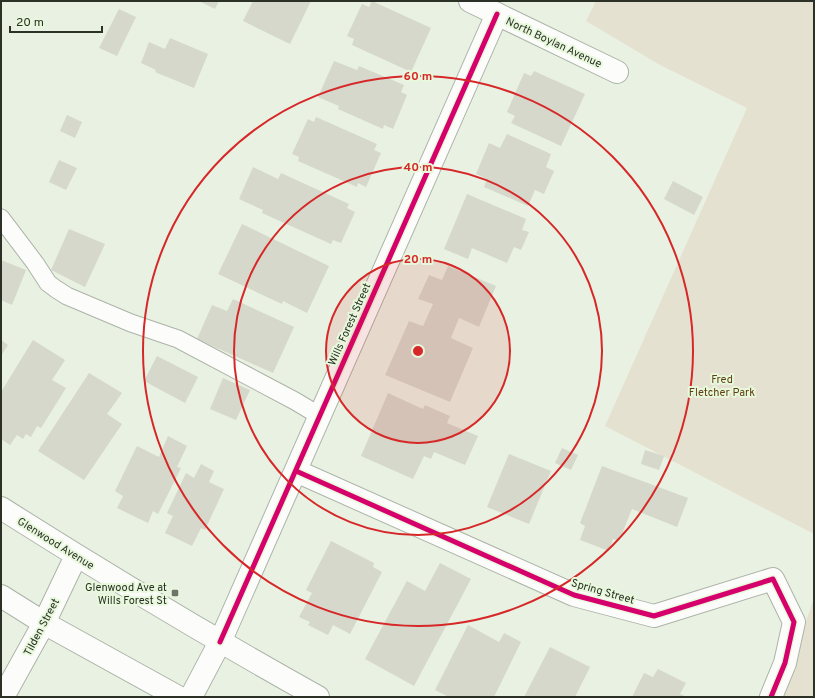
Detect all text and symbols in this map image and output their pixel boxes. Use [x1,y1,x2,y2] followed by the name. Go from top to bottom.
[10,8,102,34] scale bar
[16,15,44,31] text: 20 m
[503,15,604,71] street label: North Boylan Avenue
[404,69,432,85] text: 60 m
[403,160,433,176] text: 40 m
[404,252,432,268] text: 20 m
[325,281,374,368] street label: Wills Forest Street
[411,344,425,358] centre of rings
[689,373,755,400] park label: Fred Fletcher Park
[14,515,97,573] street label: Glenwood Avenue
[569,576,636,608] street label: Spring Street
[85,581,167,608] place label: Glenwood Ave at Wills Forest St
[170,588,180,598] marker: Glenwood Ave at Wills Forest St
[21,596,63,659] street label: Tilden Street

